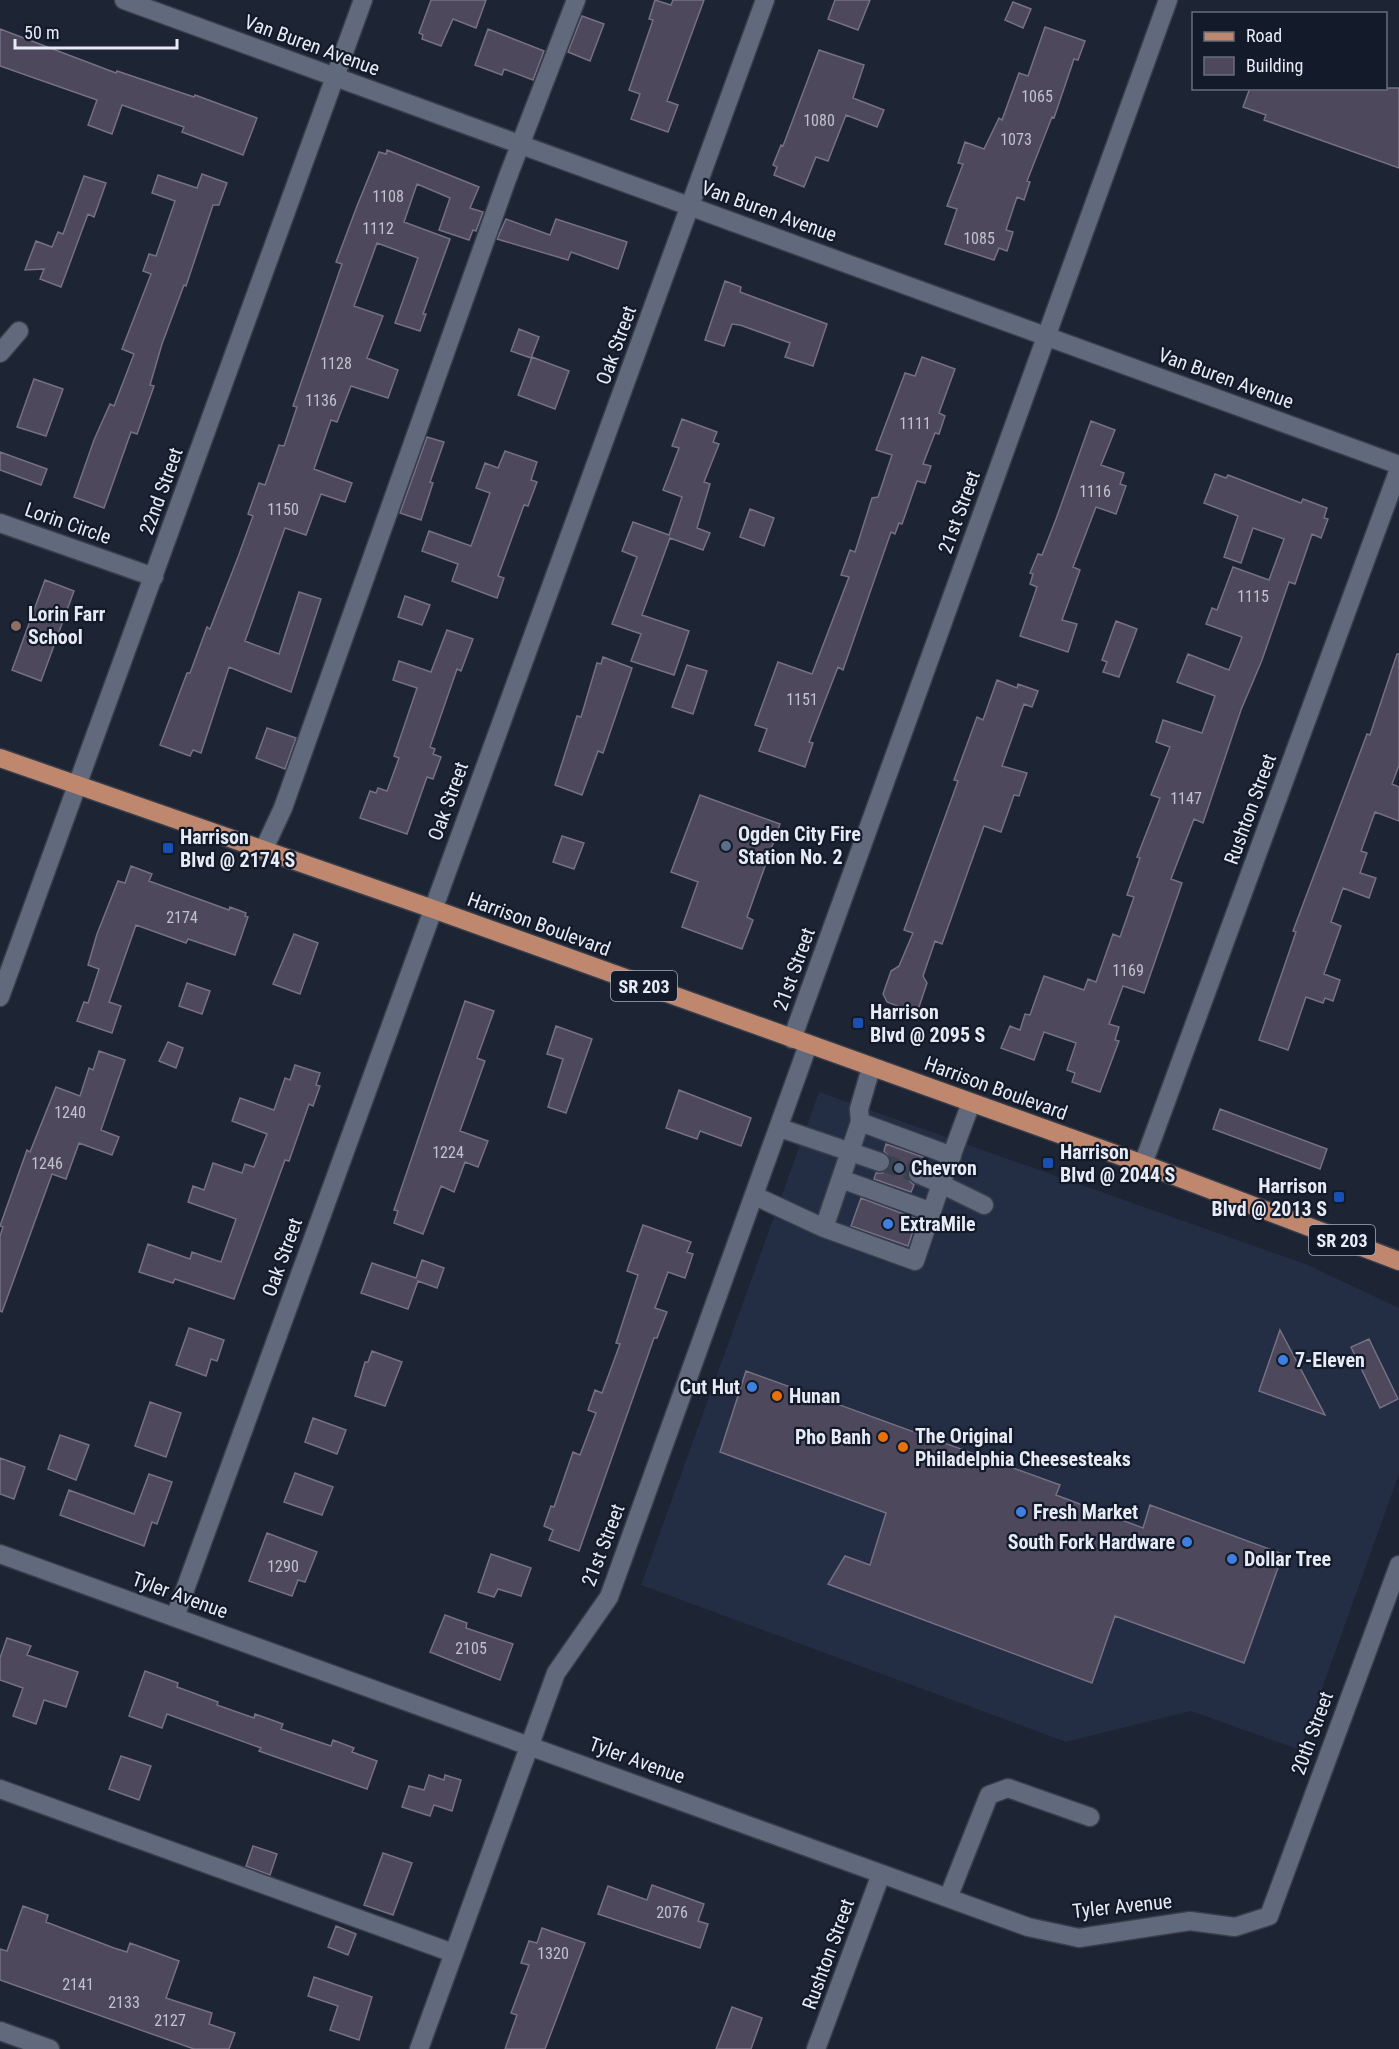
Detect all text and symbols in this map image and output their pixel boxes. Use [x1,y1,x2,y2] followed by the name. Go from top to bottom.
[241,9,383,81] street label: Van Buren Avenue
[15,12,177,50] scale bar
[1192,12,1387,90] legend
[24,22,59,43] text: 50 m
[1246,25,1282,46] text: Road
[1246,55,1303,76] text: Building
[1021,87,1053,106] house number: 1065
[803,111,835,130] house number: 1080
[1000,130,1032,149] house number: 1073
[698,175,840,247] street label: Van Buren Avenue
[372,187,404,206] house number: 1108
[362,219,394,238] house number: 1112
[963,229,995,248] house number: 1085
[591,302,641,388] street label: Oak Street
[1155,342,1297,414] street label: Van Buren Avenue
[320,354,352,373] house number: 1128
[305,391,337,410] house number: 1136
[899,414,931,433] house number: 1111
[134,444,188,538] street label: 22nd Street
[933,467,985,557] street label: 21st Street
[1079,482,1111,501] house number: 1116
[22,497,114,549] street label: Lorin Circle
[267,500,299,519] house number: 1150
[1237,587,1269,606] house number: 1115
[28,602,106,649] place label: Lorin Farr School
[9,619,23,633] marker: Lorin Farr School
[786,690,818,709] house number: 1151
[1219,750,1281,868] street label: Rushton Street
[423,758,473,844] street label: Oak Street
[1170,789,1202,808] house number: 1147
[738,822,861,869] place label: Ogden City Fire Station No. 2
[180,825,296,872] place label: Harrison Blvd @ 2174 S
[719,839,733,853] marker: Ogden City Fire Station No. 2
[161,841,175,855] marker: Harrison Blvd @ 2174 S
[464,887,614,961] street label: Harrison Boulevard
[166,908,198,927] house number: 2174
[768,924,820,1014] street label: 21st Street
[1112,961,1144,980] house number: 1169
[611,971,677,1001] road number: SR 203
[870,1000,986,1047] place label: Harrison Blvd @ 2095 S
[851,1016,865,1030] marker: Harrison Blvd @ 2095 S
[921,1051,1071,1125] street label: Harrison Boulevard
[54,1103,86,1122] house number: 1240
[1060,1140,1176,1187] place label: Harrison Blvd @ 2044 S
[432,1143,464,1162] house number: 1224
[31,1154,63,1173] house number: 1246
[911,1156,977,1180] place label: Chevron
[1041,1156,1055,1170] marker: Harrison Blvd @ 2044 S
[892,1161,906,1175] marker: Chevron
[1212,1174,1327,1221] place label: Harrison Blvd @ 2013 S
[1332,1190,1346,1204] marker: Harrison Blvd @ 2013 S
[900,1212,976,1236] place label: ExtraMile
[257,1214,307,1300] street label: Oak Street
[881,1217,895,1231] marker: ExtraMile
[1309,1225,1375,1255] road number: SR 203
[1295,1348,1365,1372] place label: 7-Eleven
[1276,1353,1290,1367] marker: 7-Eleven
[680,1375,740,1399] place label: Cut Hut
[745,1380,759,1394] marker: Cut Hut
[789,1384,840,1408] place label: Hunan
[770,1389,784,1403] marker: Hunan
[915,1424,1131,1471] place label: The Original Philadelphia Cheesesteaks
[795,1425,871,1449] place label: Pho Banh
[876,1430,890,1444] marker: Pho Banh
[896,1440,910,1454] marker: The Original Philadelphia Cheesesteaks
[576,1500,630,1590] street label: 21st Street
[1033,1500,1138,1524] place label: Fresh Market
[1014,1505,1028,1519] marker: Fresh Market
[1008,1530,1175,1554] place label: South Fork Hardware
[1180,1535,1194,1549] marker: South Fork Hardware
[1244,1547,1331,1571] place label: Dollar Tree
[1225,1552,1239,1566] marker: Dollar Tree
[267,1557,299,1576] house number: 1290
[129,1567,231,1623] street label: Tyler Avenue
[455,1639,487,1658] house number: 2105
[1286,1688,1338,1778] street label: 20th Street
[586,1732,688,1788] street label: Tyler Avenue
[1071,1889,1173,1923] street label: Tyler Avenue
[797,1895,859,2013] street label: Rushton Street
[656,1903,688,1922] house number: 2076
[537,1944,569,1963] house number: 1320
[62,1975,94,1994] house number: 2141
[108,1993,140,2012] house number: 2133
[154,2011,186,2030] house number: 2127

